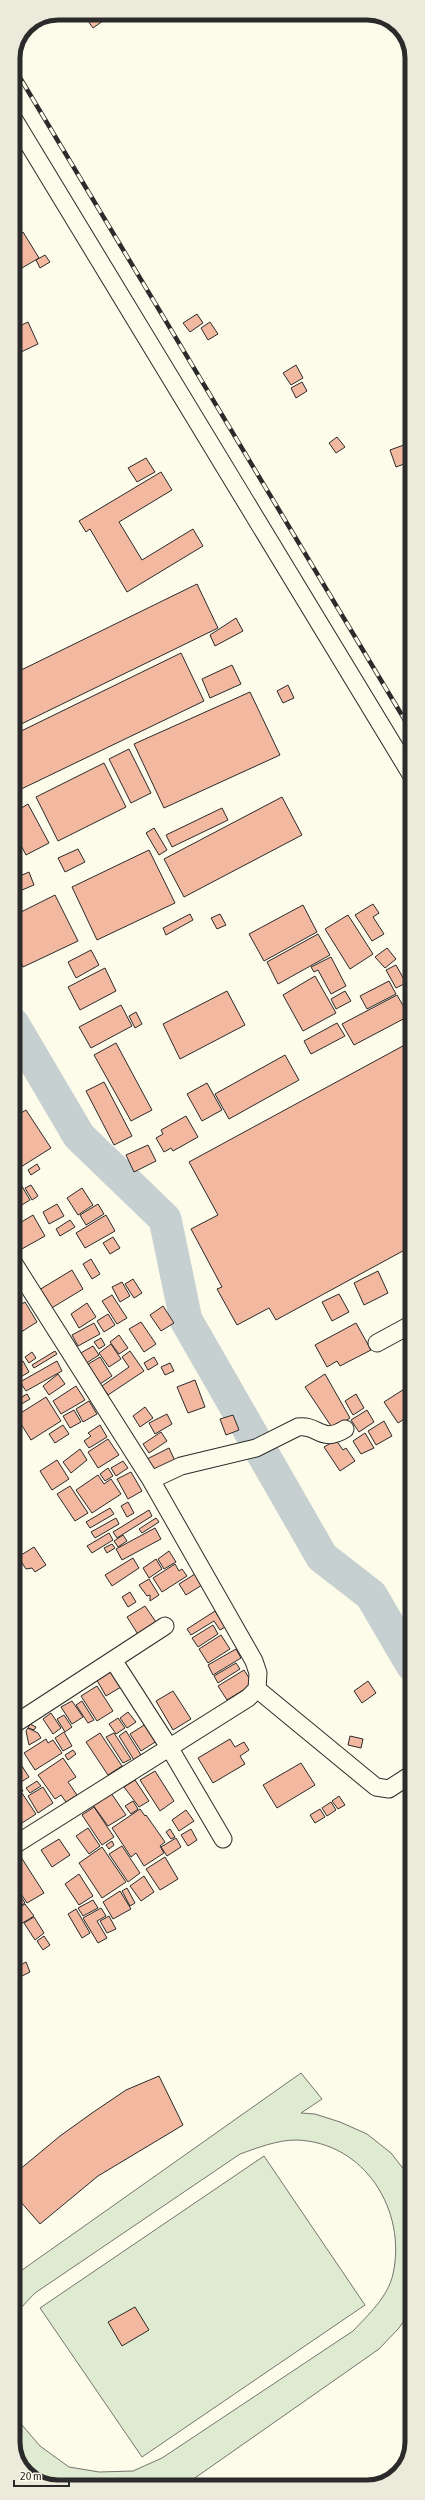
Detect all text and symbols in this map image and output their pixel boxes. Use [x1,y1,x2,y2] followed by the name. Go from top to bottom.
[14,2462,69,2488] scale bar
[20,2469,42,2483] text: 20 m

